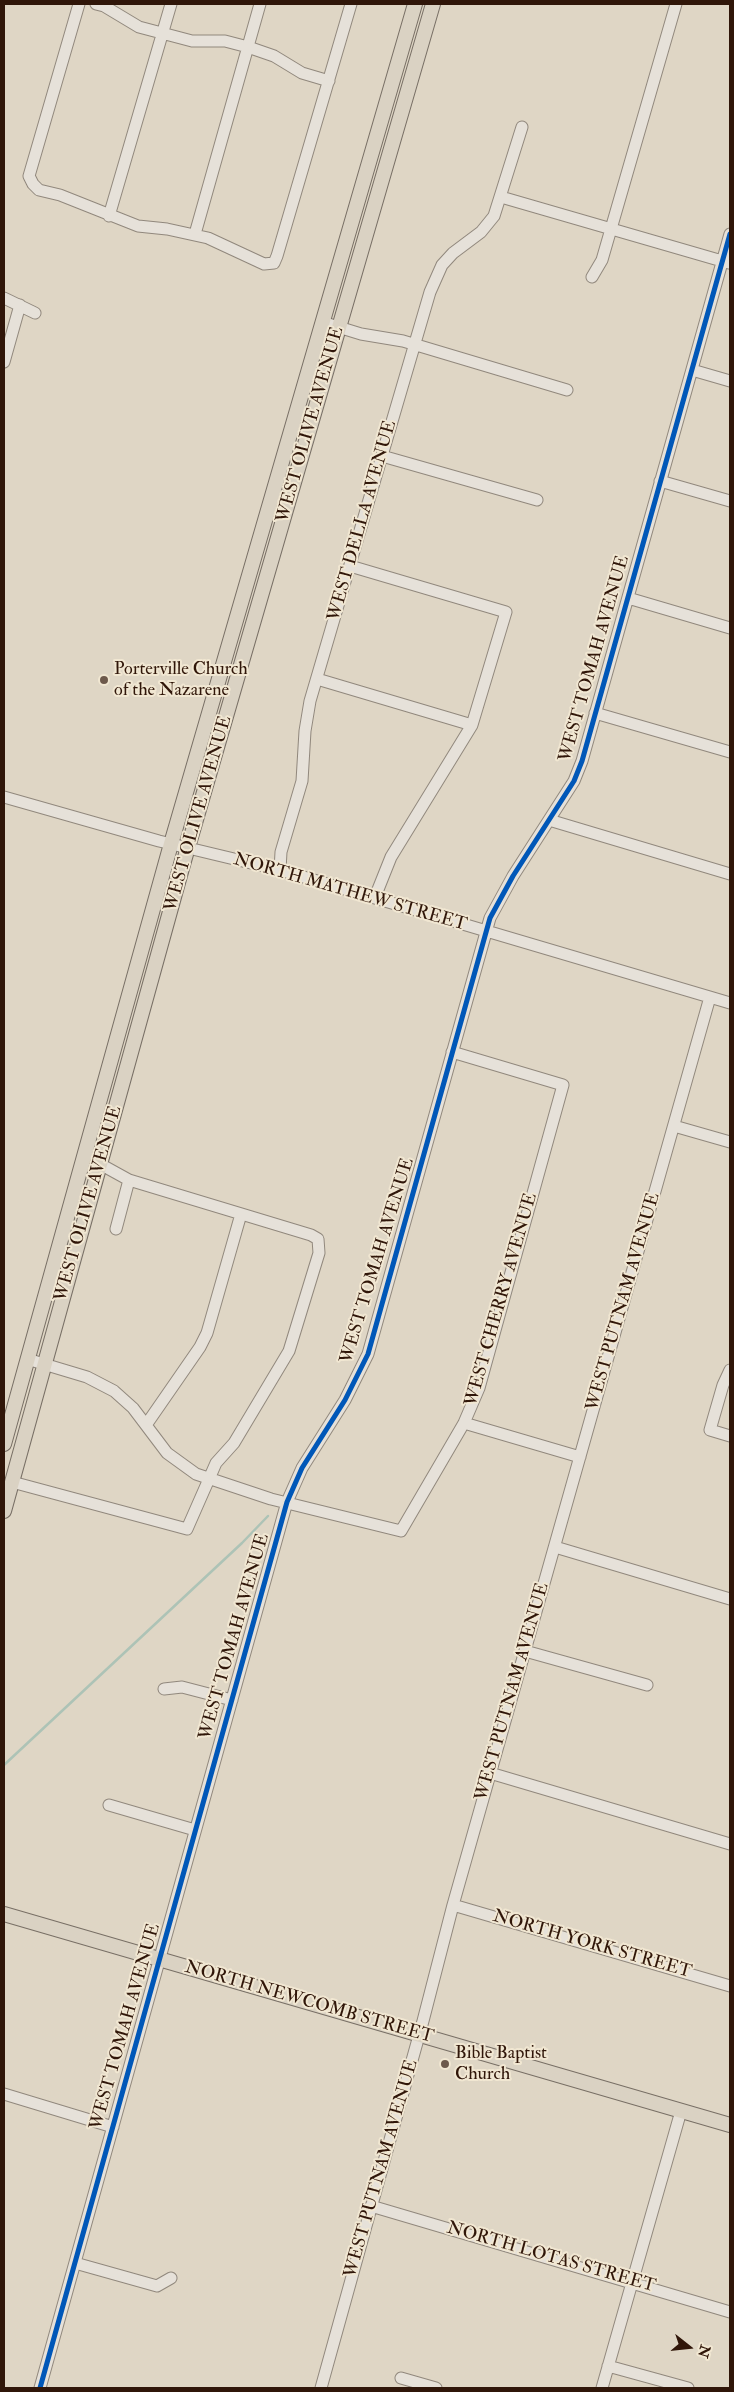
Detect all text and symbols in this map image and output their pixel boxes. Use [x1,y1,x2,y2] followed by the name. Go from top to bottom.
[273,325,349,525] street label: WEST OLIVE AVENUE
[324,418,402,624] street label: WEST DELLA AVENUE
[555,553,635,765] street label: WEST TOMAH AVENUE
[114,659,248,702] place label: Porterville Church of the Nazarene
[98,674,110,686] marker: Porterville Church of the Nazarene
[161,714,237,914] street label: WEST OLIVE AVENUE
[231,849,469,937] street label: NORTH MATHEW STREET
[51,1104,127,1304] street label: WEST OLIVE AVENUE
[336,1156,420,1366] street label: WEST TOMAH AVENUE
[582,1190,666,1414] street label: WEST PUTNAM AVENUE
[461,1191,543,1409] street label: WEST CHERRY AVENUE
[195,1531,275,1743] street label: WEST TOMAH AVENUE
[471,1580,555,1804] street label: WEST PUTNAM AVENUE
[490,1906,694,1984] street label: NORTH YORK STREET
[86,1921,166,2133] street label: WEST TOMAH AVENUE
[182,1957,436,2049] street label: NORTH NEWCOMB STREET
[455,2043,547,2086] place label: Bible Baptist Church
[340,2057,424,2281] street label: WEST PUTNAM AVENUE
[439,2058,451,2070] marker: Bible Baptist Church
[444,2218,658,2298] street label: NORTH LOTAS STREET
[664,2322,714,2372] north arrow
[694,2343,714,2360] text: N

